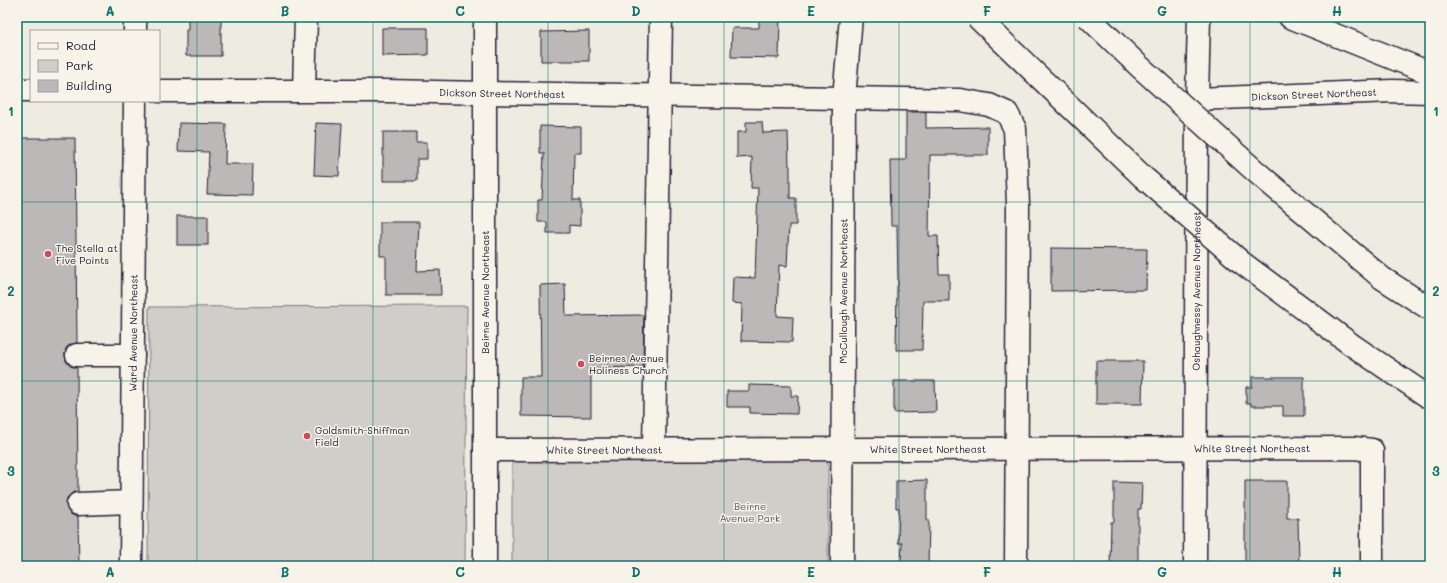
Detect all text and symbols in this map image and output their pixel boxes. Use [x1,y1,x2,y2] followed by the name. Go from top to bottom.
[105,2,115,19] text: A
[281,2,290,19] text: B
[455,2,465,19] text: C
[631,2,641,19] text: D
[807,2,815,19] text: E
[983,2,991,19] text: F
[1157,2,1167,19] text: G
[1332,2,1342,19] text: H
[30,30,160,102] legend
[66,37,96,53] text: Road
[66,57,93,73] text: Park
[66,77,112,93] text: Building
[439,85,565,101] street label: Dickson Street Northeast
[1251,85,1377,104] street label: Dickson Street Northeast
[8,102,14,119] text: 1
[1433,102,1439,119] text: 1
[1189,211,1204,371] street label: Oshaughnessy Avenue Northeast
[836,218,850,364] street label: McCullough Avenue Northeast
[478,230,492,354] street label: Beirne Avenue Northeast
[56,241,118,267] place label: The Stella at Five Points
[43,249,53,259] marker: The Stella at Five Points
[125,274,141,392] street label: Ward Avenue Northeast
[7,282,15,299] text: 2
[1432,282,1440,299] text: 2
[589,351,667,377] place label: Beirnes Avenue Holiness Church
[576,359,586,369] marker: Beirnes Avenue Holiness Church
[315,423,409,449] place label: Goldsmith-Shiffman Field
[302,431,312,441] marker: Goldsmith-Shiffman Field
[1194,441,1310,455] street label: White Street Northeast
[870,442,986,456] street label: White Street Northeast
[546,443,662,457] street label: White Street Northeast
[7,462,15,479] text: 3
[1432,462,1440,479] text: 3
[720,499,780,525] park label: Beirne Avenue Park
[105,563,115,580] text: A
[281,563,290,580] text: B
[455,563,465,580] text: C
[631,563,641,580] text: D
[807,563,815,580] text: E
[983,563,991,580] text: F
[1157,563,1167,580] text: G
[1332,563,1342,580] text: H

